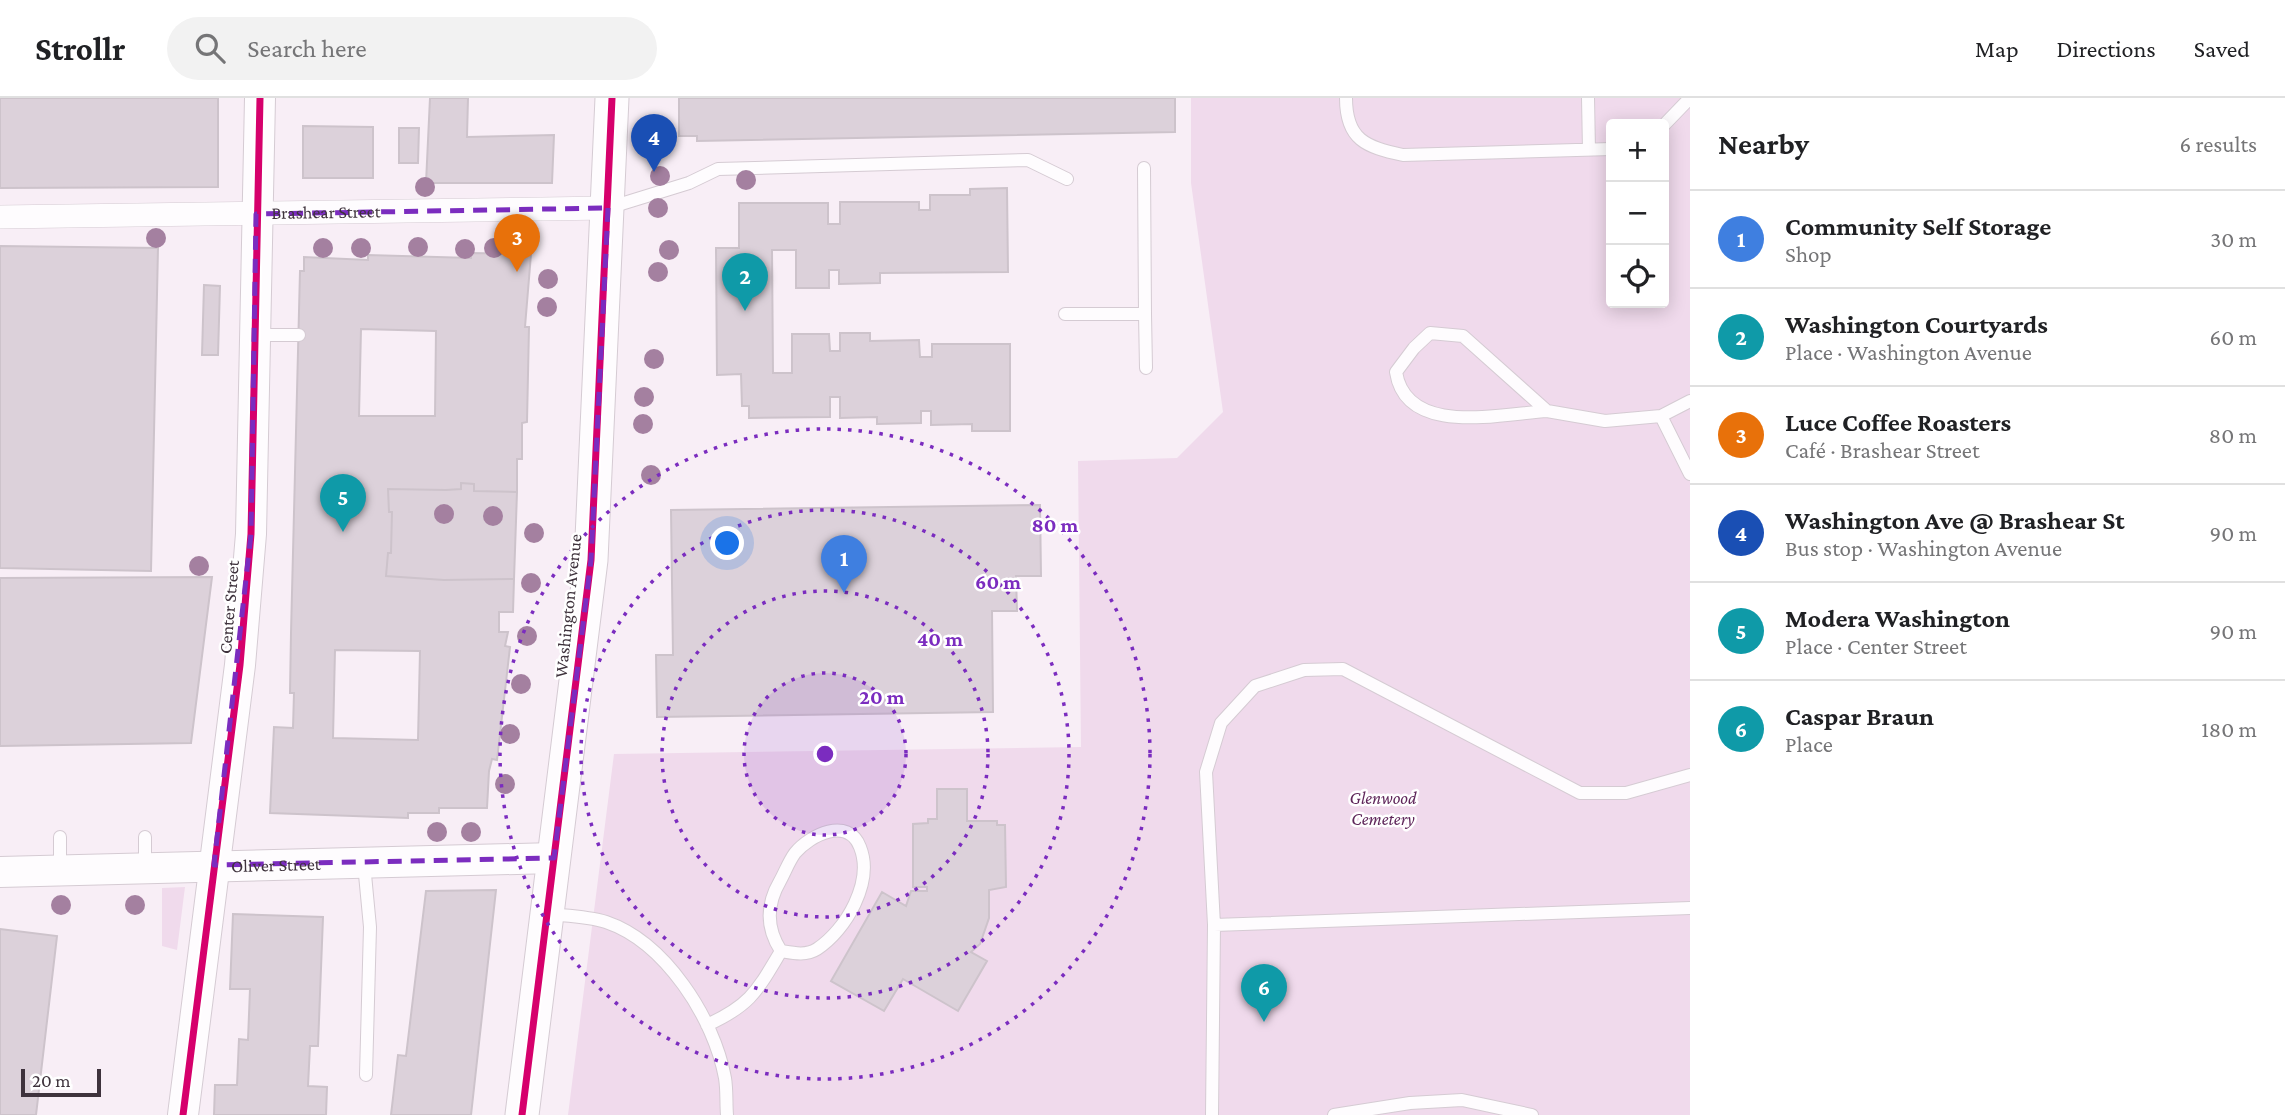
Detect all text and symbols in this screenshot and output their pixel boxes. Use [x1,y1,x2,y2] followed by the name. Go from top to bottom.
[167,17,657,80] search box
[191,29,229,67] icon: search
[35,30,125,67] text: Strollr
[247,34,367,63] text: Search here
[1975,35,2019,62] text: Map
[2057,35,2156,62] text: Directions
[2194,35,2250,62] text: Saved
[631,114,677,172] pin: 4
[1606,119,1669,308] map controls
[1606,119,1669,182] button: +
[1718,127,1809,160] text: Nearby
[2180,131,2257,157] text: 6 results
[1606,182,1669,245] button: −
[271,201,382,223] street label: Brashear Street
[1785,212,2051,241] text: Community Self Storage
[494,214,540,272] pin: 3
[1737,226,1745,252] text: 1
[2210,226,2257,252] text: 30 m
[1785,241,1832,267] text: Shop
[1606,245,1669,308] button: locate
[722,253,768,311] pin: 2
[1785,310,2048,339] text: Washington Courtyards
[1735,324,1747,350] text: 2
[2210,324,2257,350] text: 60 m
[1785,339,2032,365] text: Place · Washington Avenue
[1785,408,2011,437] text: Luce Coffee Roasters
[1735,422,1747,448] text: 3
[2209,422,2257,448] text: 80 m
[1785,437,1980,463] text: Café · Brashear Street
[320,474,366,532] pin: 5
[1785,506,2125,535] text: Washington Ave @ Brashear St
[1032,513,1079,537] text: 80 m
[1735,520,1747,546] text: 4
[2210,520,2257,546] text: 90 m
[710,526,744,560] your location
[550,533,586,679] street label: Washington Avenue
[821,535,867,593] pin: 1
[1785,535,2062,561] text: Bus stop · Washington Avenue
[215,558,243,655] street label: Center Street
[975,570,1021,594] text: 60 m
[1785,604,2010,633] text: Modera Washington
[1735,618,1747,644] text: 5
[2210,618,2257,644] text: 90 m
[917,627,963,651] text: 40 m
[1785,633,1967,659] text: Place · Center Street
[859,685,905,709] text: 20 m
[1785,702,1934,731] text: Caspar Braun
[1735,716,1747,742] text: 6
[2201,716,2257,742] text: 180 m
[1785,731,1833,757] text: Place
[813,742,837,766] centre of rings
[1350,788,1417,829] park label: Glenwood Cemetery
[231,854,322,876] street label: Oliver Street
[1241,964,1287,1022] pin: 6
[21,1066,102,1098] scale bar
[32,1070,71,1091] text: 20 m

